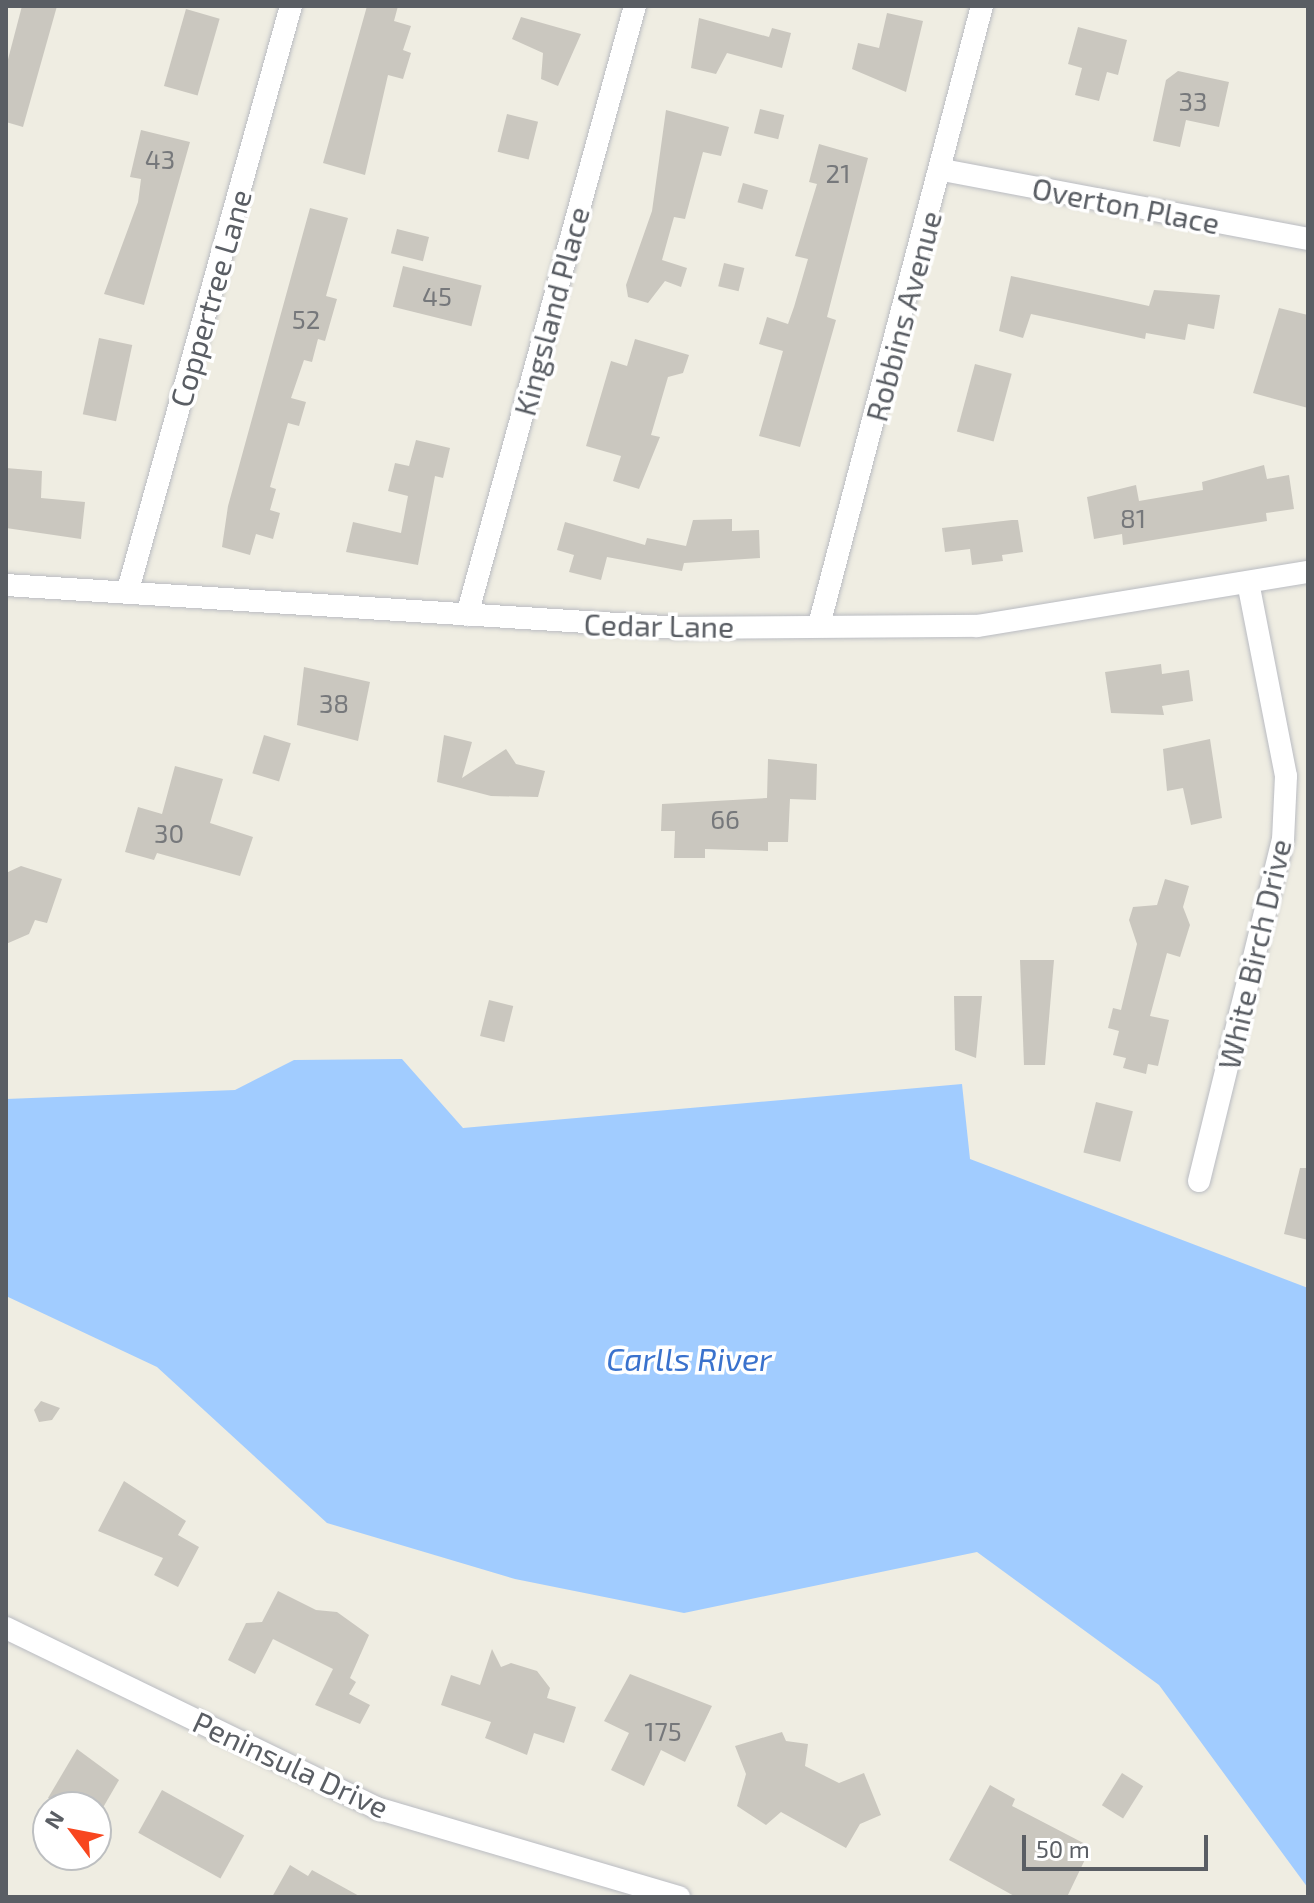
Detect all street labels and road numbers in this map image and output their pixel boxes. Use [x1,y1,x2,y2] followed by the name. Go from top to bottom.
[1029,169,1223,241] street label: Overton Place
[162,185,258,411] street label: Coppertree Lane
[506,203,596,419] street label: Kingsland Place
[858,207,948,425] street label: Robbins Avenue
[583,606,735,644] street label: Cedar Lane
[1210,835,1298,1073] street label: White Birch Drive
[188,1703,394,1825] street label: Peninsula Drive

